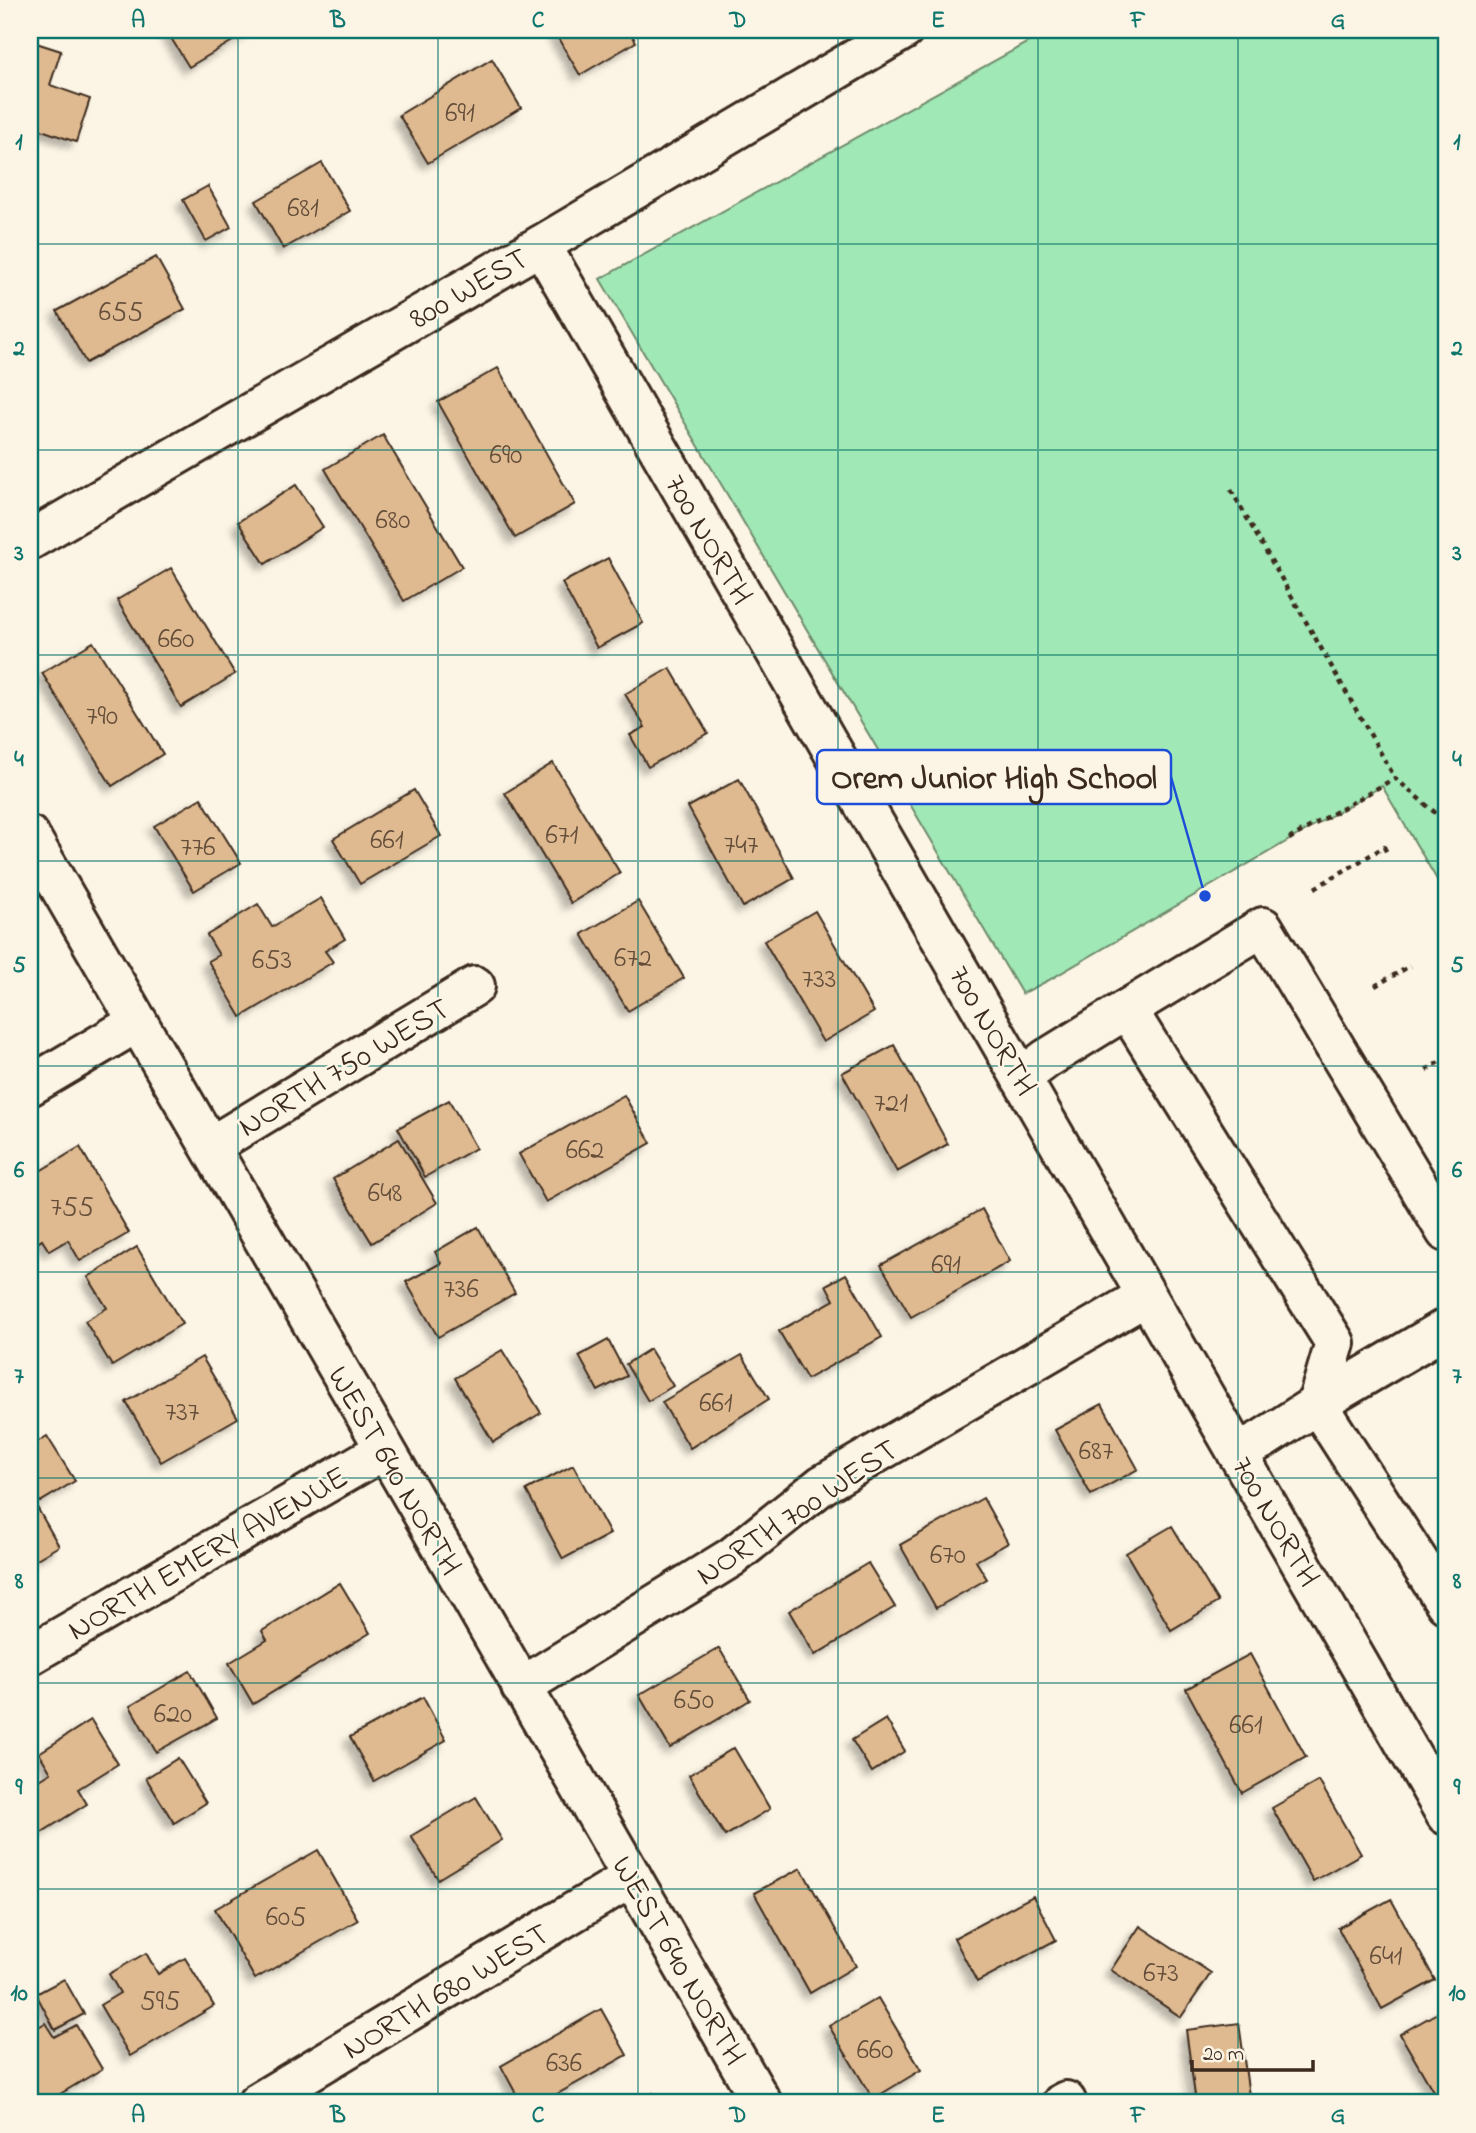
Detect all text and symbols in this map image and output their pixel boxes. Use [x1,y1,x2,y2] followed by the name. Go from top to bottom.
[131,5,145,38] text: A
[329,5,346,38] text: B
[532,5,545,38] text: C
[729,5,746,38] text: D
[931,5,945,38] text: E
[1130,5,1146,38] text: F
[1331,5,1345,38] text: G
[445,94,475,135] house number: 691
[15,127,23,160] text: 1
[1453,127,1461,160] text: 1
[287,189,319,230] house number: 681
[401,237,538,343] street label: 800 WEST
[99,293,143,334] house number: 655
[12,333,25,366] text: 2
[1450,333,1463,366] text: 2
[490,436,522,477] house number: 690
[651,467,763,615] street label: 700 NORTH
[376,501,410,542] house number: 680
[13,538,24,571] text: 3
[1451,538,1462,571] text: 3
[158,620,194,661] house number: 660
[86,697,118,738] house number: 790
[14,744,24,777] text: 4
[1452,744,1462,777] text: 4
[817,750,1171,804] callout: Orem Junior High School
[831,756,1157,805] text: Orem Junior High School
[546,816,578,857] house number: 671
[370,821,404,862] house number: 661
[724,826,759,867] house number: 747
[180,828,216,869] house number: 776
[614,939,652,980] house number: 672
[252,941,292,982] house number: 653
[12,950,26,983] text: 5
[1450,950,1464,983] text: 5
[935,958,1047,1106] street label: 700 NORTH
[802,960,836,1001] house number: 733
[230,987,460,1151] street label: NORTH 750 WEST
[874,1084,908,1125] house number: 721
[566,1131,604,1172] house number: 662
[14,1155,25,1188] text: 6
[1452,1155,1463,1188] text: 6
[368,1174,402,1215] house number: 648
[50,1188,94,1229] house number: 755
[931,1246,961,1287] house number: 691
[443,1270,479,1311] house number: 736
[314,1358,472,1585] street label: WEST 640 NORTH
[14,1361,24,1394] text: 7
[1452,1361,1462,1394] text: 7
[699,1384,733,1425] house number: 661
[165,1393,200,1434] house number: 737
[687,1429,909,1599] street label: NORTH 700 WEST
[1079,1432,1114,1473] house number: 687
[1218,1449,1330,1597] street label: 700 NORTH
[60,1455,358,1655] street label: NORTH EMERY AVENUE
[930,1536,966,1577] house number: 670
[14,1566,24,1599] text: 8
[1452,1566,1462,1599] text: 8
[674,1681,714,1722] house number: 650
[154,1695,192,1736] house number: 620
[1229,1706,1263,1747] house number: 661
[15,1772,24,1805] text: 9
[1453,1772,1462,1805] text: 9
[598,1848,756,2075] street label: WEST 640 NORTH
[266,1898,306,1939] house number: 605
[334,1913,559,2073] street label: NORTH 680 WEST
[1370,1937,1402,1978] house number: 641
[1143,1954,1179,1995] house number: 673
[10,1978,28,2011] text: 10
[1448,1978,1466,2011] text: 10
[140,1982,180,2023] house number: 595
[1192,2028,1313,2072] scale bar
[857,2031,893,2072] house number: 660
[1203,2040,1244,2070] text: 20 m
[546,2044,582,2085] house number: 636
[131,2100,145,2133] text: A
[329,2100,346,2133] text: B
[532,2100,545,2133] text: C
[729,2100,746,2133] text: D
[931,2100,945,2133] text: E
[1130,2100,1146,2133] text: F
[1331,2100,1345,2133] text: G

